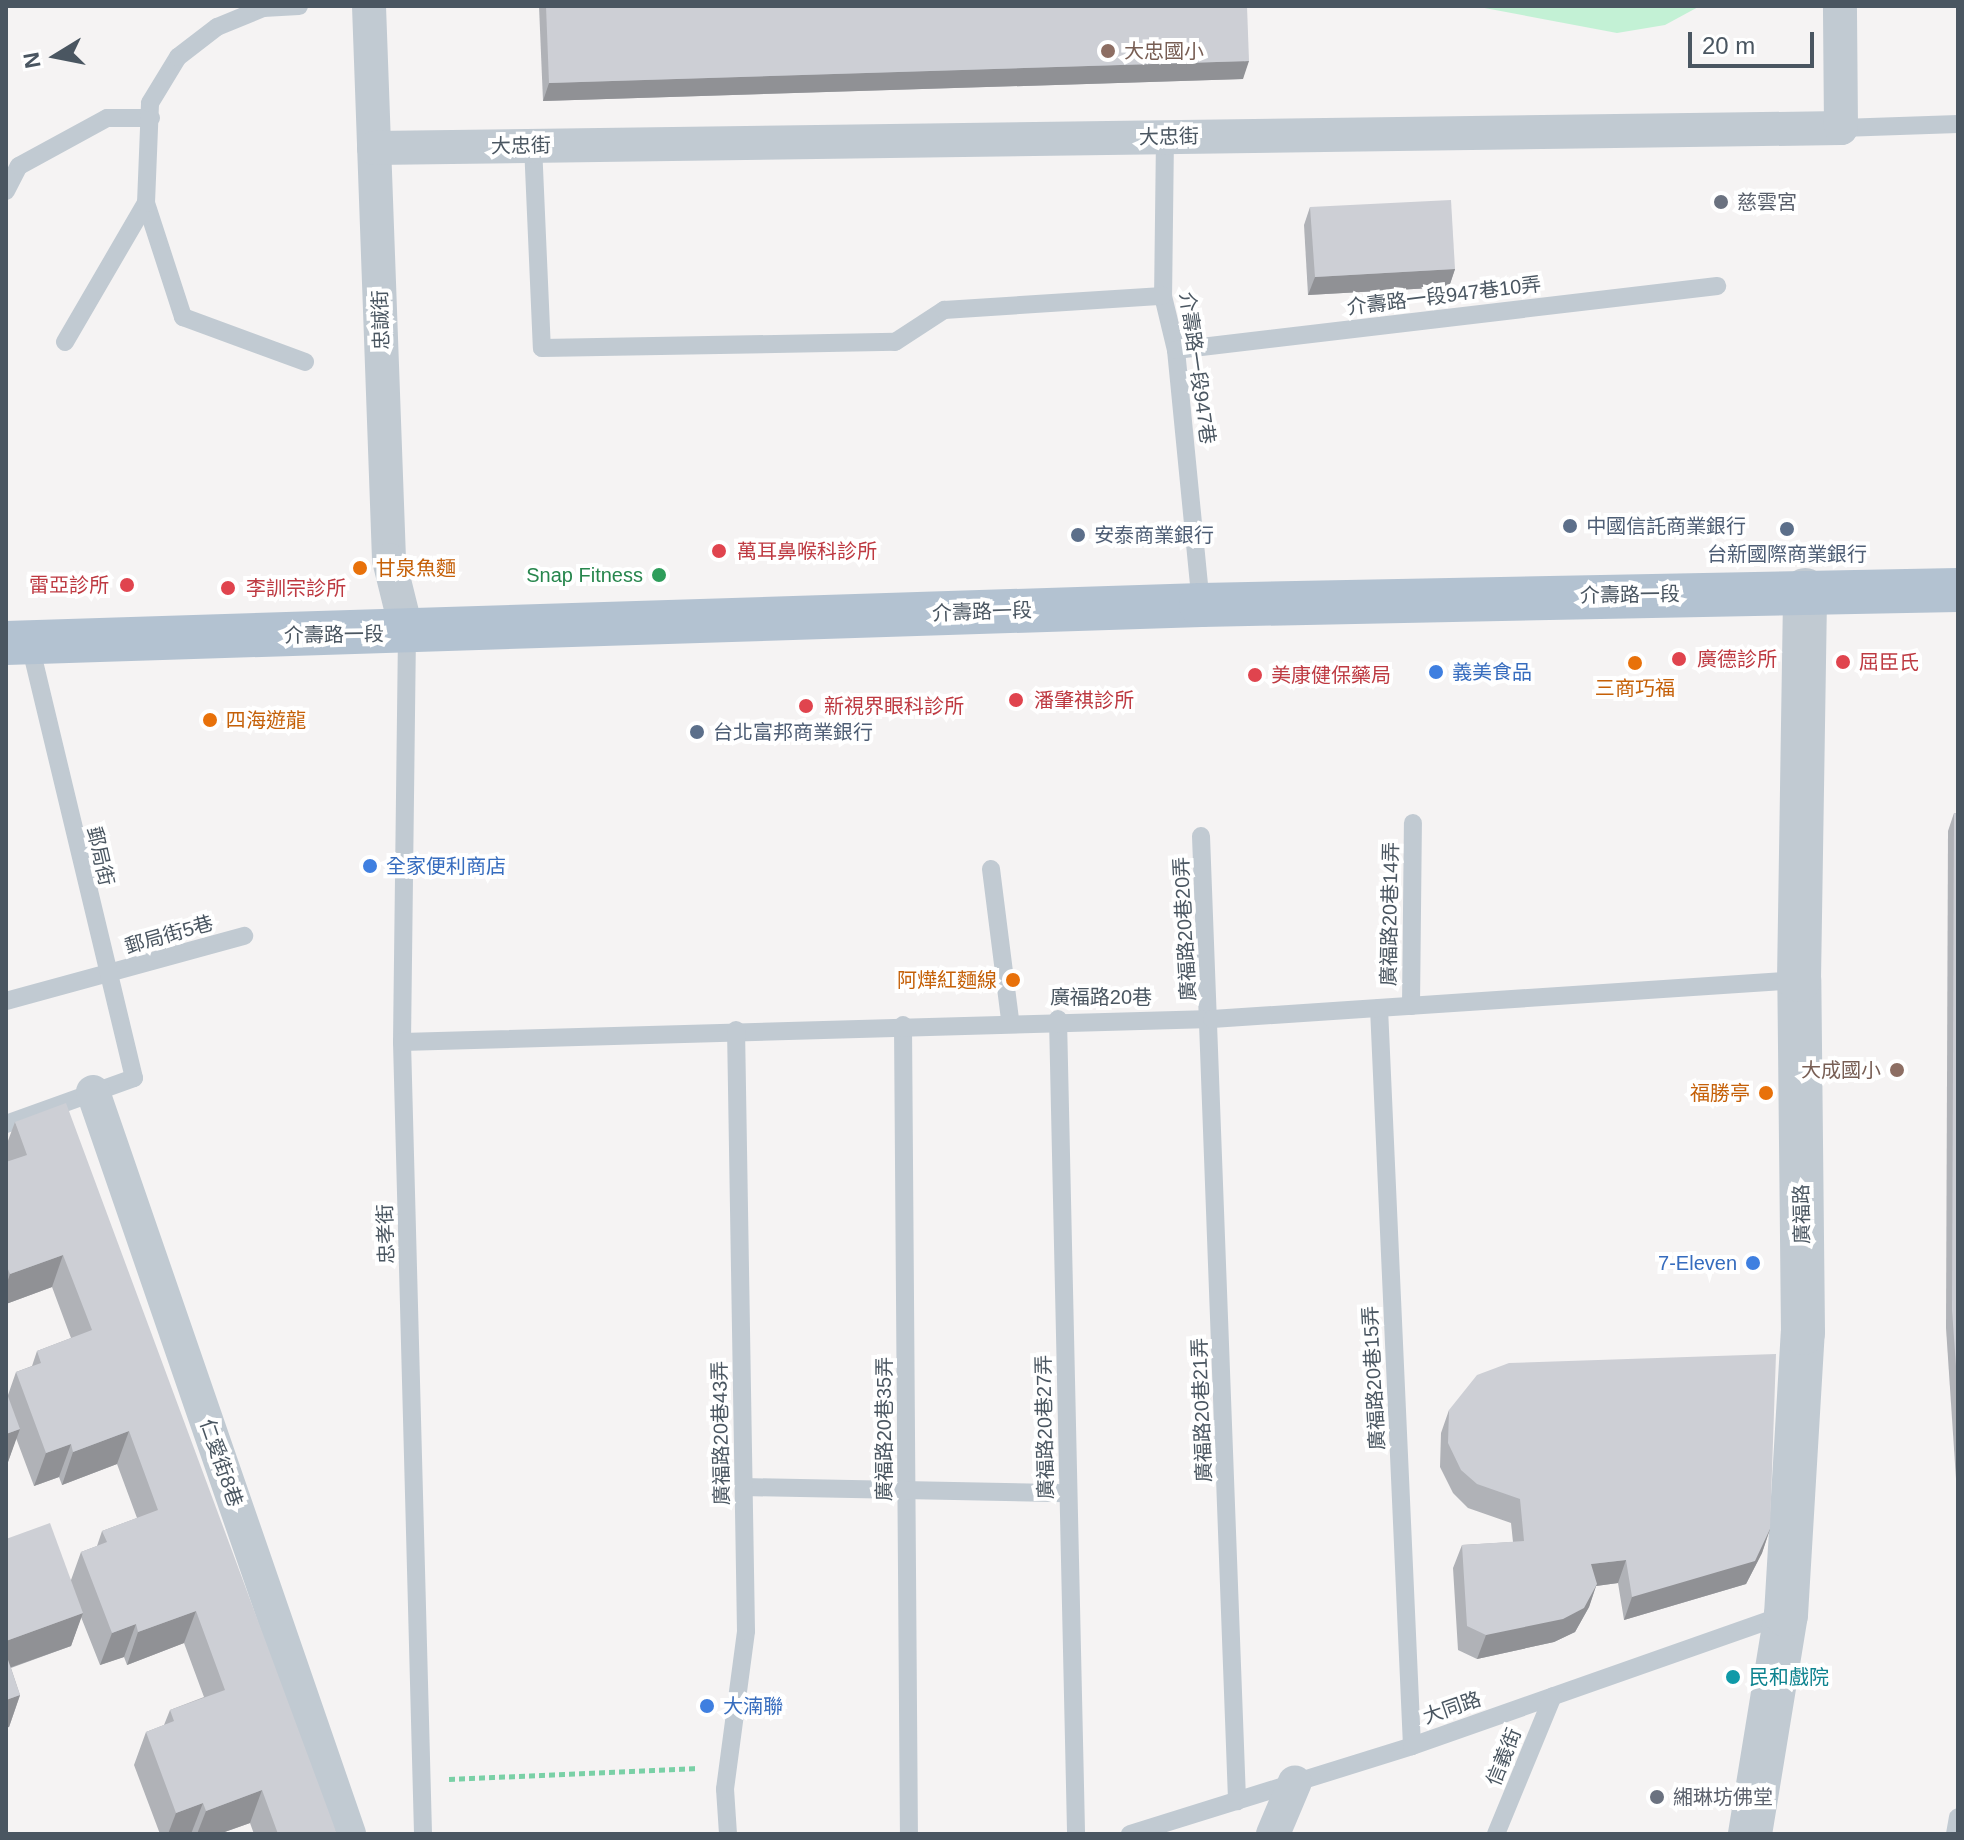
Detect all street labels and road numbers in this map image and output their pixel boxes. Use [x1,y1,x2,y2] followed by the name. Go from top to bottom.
[1139,124,1199,150] street label: 大忠街
[491,133,551,159] street label: 大忠街
[1345,272,1543,320] street label: 介壽路一段947巷10弄
[368,290,394,350] street label: 忠誠街
[1174,290,1220,446] street label: 介壽路一段947巷
[1580,582,1680,608] street label: 介壽路一段
[932,598,1032,626] street label: 介壽路一段
[284,622,384,648] street label: 介壽路一段
[82,824,118,888] street label: 郵局街
[1377,842,1403,986] street label: 廣福路20巷14弄
[1169,856,1201,1002] street label: 廣福路20巷20弄
[122,911,216,959] street label: 郵局街5巷
[1050,985,1152,1009] street label: 廣福路20巷
[1789,1184,1815,1244] street label: 廣福路
[373,1204,399,1264] street label: 忠孝街
[1358,1305,1390,1451] street label: 廣福路20巷15弄
[1187,1337,1217,1483] street label: 廣福路20巷21弄
[1032,1355,1058,1499] street label: 廣福路20巷27弄
[872,1357,896,1501] street label: 廣福路20巷35弄
[708,1361,734,1505] street label: 廣福路20巷43弄
[195,1416,247,1510] street label: 仁愛街8巷
[1420,1687,1484,1729] street label: 大同路
[1482,1725,1526,1789] street label: 信義街

